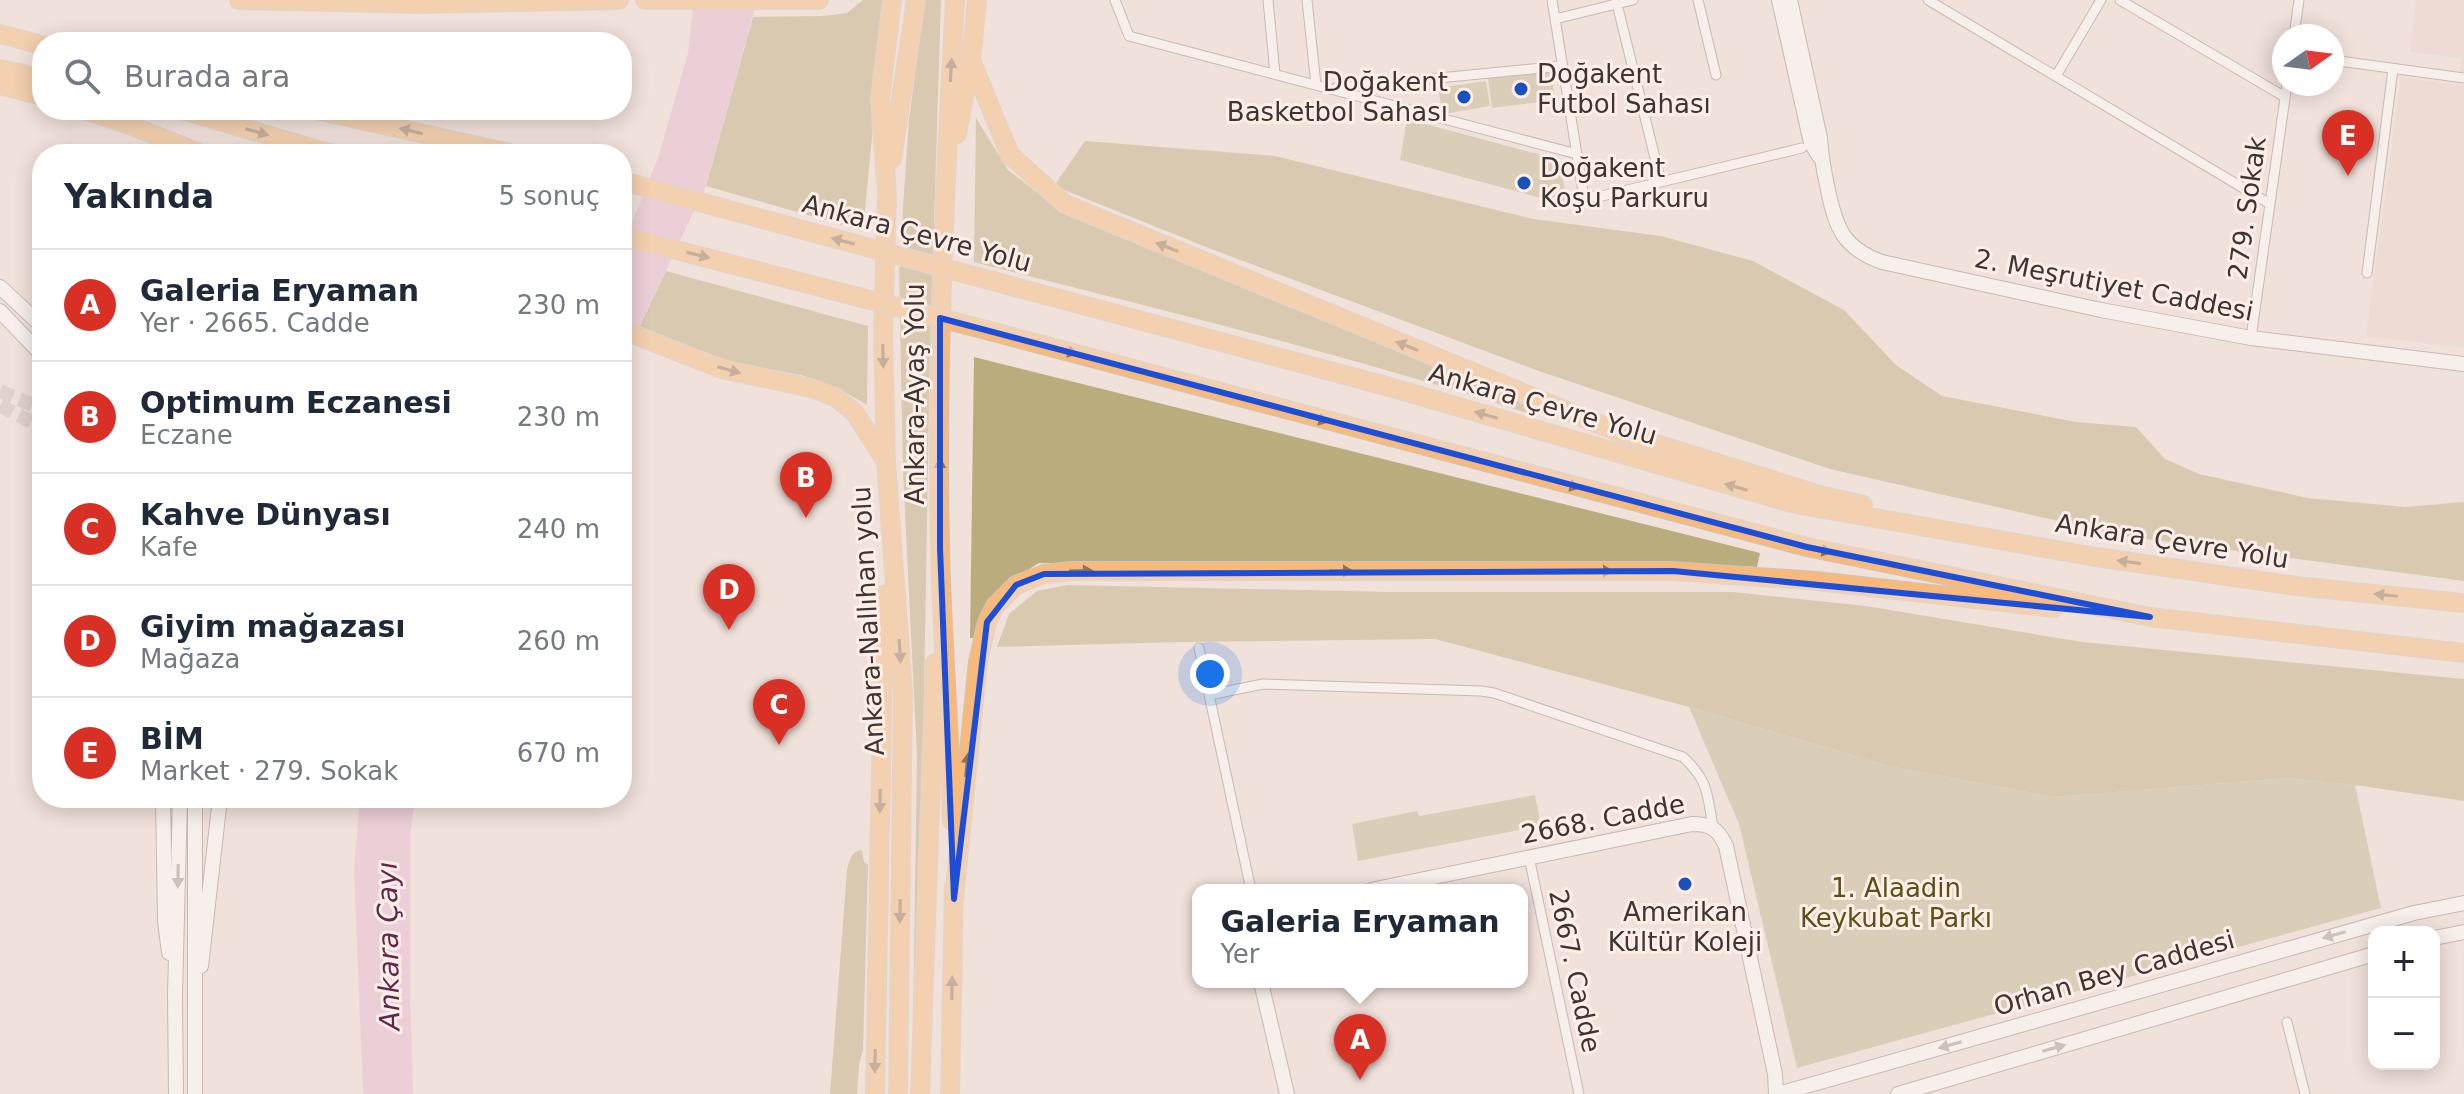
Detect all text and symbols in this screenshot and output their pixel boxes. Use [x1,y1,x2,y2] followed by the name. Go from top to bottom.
[2272,24,2344,96] north arrow
[32,32,632,120] search box
[60,54,104,98] icon: search
[945,57,958,82] one-way arrow
[124,59,290,94] text: Burada ara
[1537,59,1711,119] place label: Doğakent Futbol Sahası
[1227,67,1448,127] place label: Doğakent Basketbol Sahası
[1512,80,1530,98] marker: Doğakent Futbol Sahası
[1455,88,1473,106] marker: Doğakent Basketbol Sahası
[2322,110,2374,176] pin: E
[398,124,423,137] one-way arrow
[246,126,270,139] one-way arrow
[2222,135,2272,281] street label: 279. Sokak
[1540,153,1709,213] place label: Doğakent Koşu Parkuru
[1515,174,1533,192] marker: Doğakent Koşu Parkuru
[64,176,214,216] text: Yakında
[498,181,600,211] text: 5 sonuç
[799,188,1035,278] street label: Ankara Çevre Yolu
[831,234,856,246] one-way arrow
[1155,240,1179,253] one-way arrow
[1972,243,2256,327] street label: 2. Meşrutiyet Caddesi
[685,250,710,262] one-way arrow
[140,273,419,308] text: Galeria Eryaman
[900,283,930,505] street label: Ankara-Ayaş Yolu
[80,290,100,320] text: A
[517,290,600,320] text: 230 m
[140,308,370,338] text: Yer · 2665. Cadde
[1395,339,1419,352] one-way arrow
[877,344,889,369] one-way arrow
[1054,345,1078,358] one-way arrow
[1426,357,1660,451] street label: Ankara Çevre Yolu
[717,364,741,377] one-way arrow
[140,385,452,420] text: Optimum Eczanesi
[80,402,100,432] text: B
[517,402,600,432] text: 230 m
[1474,408,1498,421] one-way arrow
[1304,413,1329,425] one-way arrow
[140,420,233,450] text: Eczane
[780,452,832,518] pin: B
[934,457,946,482] one-way arrow
[1556,479,1581,491] one-way arrow
[1723,480,1747,493] one-way arrow
[846,485,890,757] street label: Ankara-Nallıhan yolu
[140,497,391,532] text: Kahve Dünyası
[2053,508,2291,574] street label: Ankara Çevre Yolu
[80,514,100,544] text: C
[517,514,600,544] text: 240 m
[140,532,198,562] text: Kafe
[1808,544,1833,557] one-way arrow
[2116,555,2141,568] one-way arrow
[703,564,755,630] pin: D
[1069,565,1094,577] one-way arrow
[1329,565,1354,577] one-way arrow
[1589,565,1614,577] one-way arrow
[2373,589,2398,602] one-way arrow
[140,609,406,644] text: Giyim mağazası
[79,626,101,656] text: D
[517,626,600,656] text: 260 m
[894,639,907,664] one-way arrow
[140,644,240,674] text: Mağaza
[1190,654,1230,694] your location
[753,679,805,745] pin: C
[140,721,204,756] text: BİM
[81,738,99,768] text: E
[517,738,600,768] text: 670 m
[961,752,974,777] one-way arrow
[140,756,398,786] text: Market · 279. Sokak
[1519,788,1687,850] street label: 2668. Cadde
[874,789,886,814] one-way arrow
[371,861,407,1033] water label: Ankara Çayı
[172,864,185,889] one-way arrow
[1800,873,1992,933] park label: 1. Alaadin Keykubat Parkı
[1676,875,1694,893] marker: Amerikan Kültür Koleji
[1192,884,1528,988] popup
[1543,887,1607,1055] street label: 2667. Cadde
[1608,897,1762,957] place label: Amerikan Kültür Koleji
[894,899,907,924] one-way arrow
[1220,904,1500,939] text: Galeria Eryaman
[1990,924,2238,1022] street label: Orhan Bey Caddesi
[2368,926,2440,1070] map controls
[2368,926,2440,998] button: +
[2322,930,2347,942] one-way arrow
[1220,939,1260,969] text: Yer
[946,975,958,1000] one-way arrow
[2368,998,2440,1070] button: −
[1334,1014,1386,1080] pin: A
[1937,1039,1961,1052] one-way arrow
[2042,1041,2066,1054] one-way arrow
[869,1049,882,1074] one-way arrow

